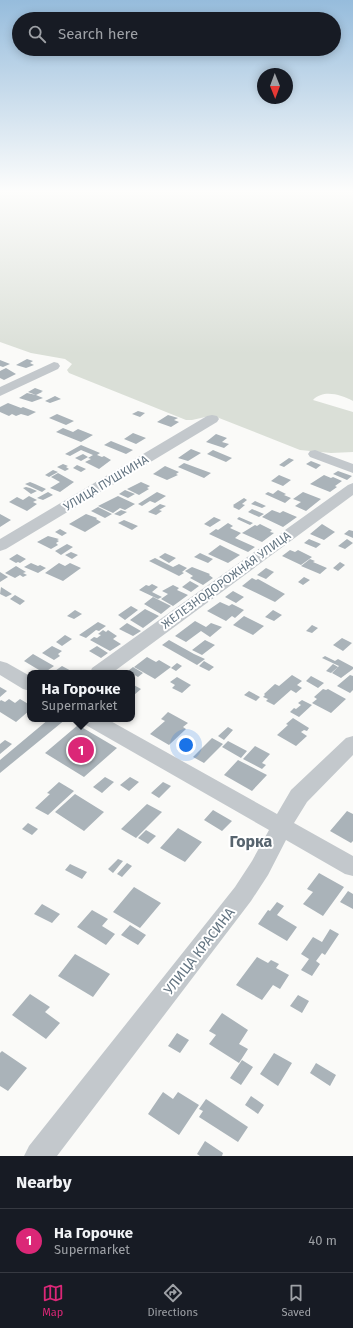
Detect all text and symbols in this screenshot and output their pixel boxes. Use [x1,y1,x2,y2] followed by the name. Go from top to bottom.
[12,12,341,56] search box
[26,23,48,45] icon: search
[58,25,138,43] text: Search here
[257,68,293,104] north arrow
[61,452,151,514] street label: УЛИЦА ПУШКИНА
[159,528,293,632] street label: ЖЕЛЕЗНОДОРОЖНАЯ УЛИЦА
[27,670,135,722] popup
[42,680,120,698] text: На Горочке
[42,698,118,713] text: Supermarket
[68,735,94,765] pin: 1
[176,735,196,755] your location
[230,832,273,851] district label: Горка
[160,905,239,998] street label: УЛИЦА КРАСИНА
[16,1172,71,1193] text: Nearby
[54,1224,133,1242] text: На Горочке
[26,1233,32,1248] text: 1
[308,1233,337,1248] text: 40 m
[54,1242,130,1257] text: Supermarket
[42,1282,64,1319] tab: Map
[147,1282,198,1319] tab: Directions
[281,1282,311,1319] tab: Saved

